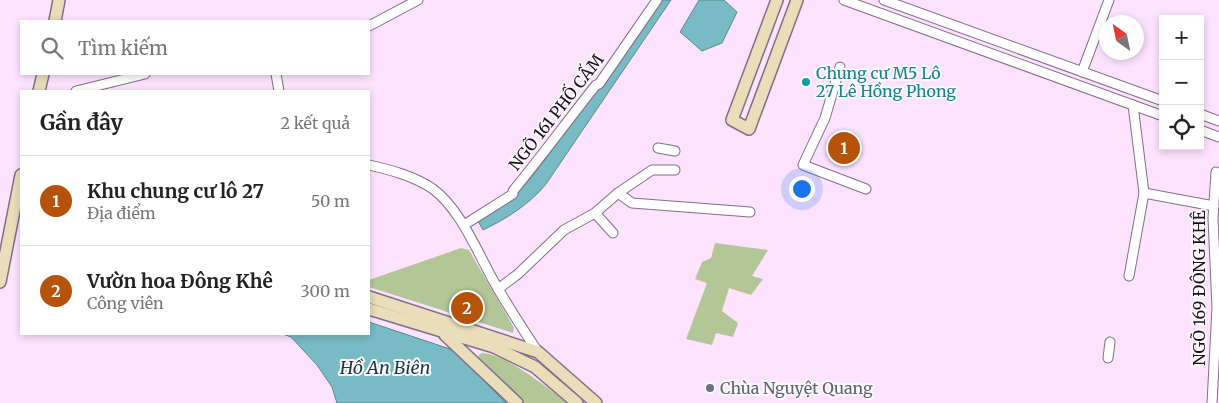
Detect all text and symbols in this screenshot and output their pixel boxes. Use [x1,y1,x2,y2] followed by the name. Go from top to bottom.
[1099,15,1144,60] north arrow
[1159,15,1204,150] map controls
[1159,15,1204,60] button: +
[20,20,370,75] search box
[38,34,66,62] icon: search
[78,36,168,60] text: Tìm kiếm
[503,49,608,174] street label: NGÕ 161 PHỐ CẤM
[1159,60,1204,105] button: −
[816,63,956,101] place label: Chung cư M5 Lô 27 Lê Hồng Phong
[800,76,812,88] marker: Chung cư M5 Lô 27 Lê Hồng Phong
[1159,105,1204,150] button: locate
[40,109,123,136] text: Gần đây
[280,113,350,133] text: 2 kết quả
[828,129,860,167] pin: 1
[789,176,815,202] your location
[87,179,264,203] text: Khu chung cư lô 27
[52,191,60,211] text: 1
[311,191,350,211] text: 50 m
[87,203,156,223] text: Địa điểm
[1189,209,1209,366] street label: NGÕ 169 ĐÔNG KHÊ
[87,269,273,293] text: Vườn hoa Đông Khê
[51,281,61,301] text: 2
[301,281,350,301] text: 300 m
[451,289,483,327] pin: 2
[87,293,164,313] text: Công viên
[339,356,430,379] water label: Hồ An Biên
[720,378,873,398] place label: Chùa Nguyệt Quang
[704,382,716,394] marker: Chùa Nguyệt Quang

